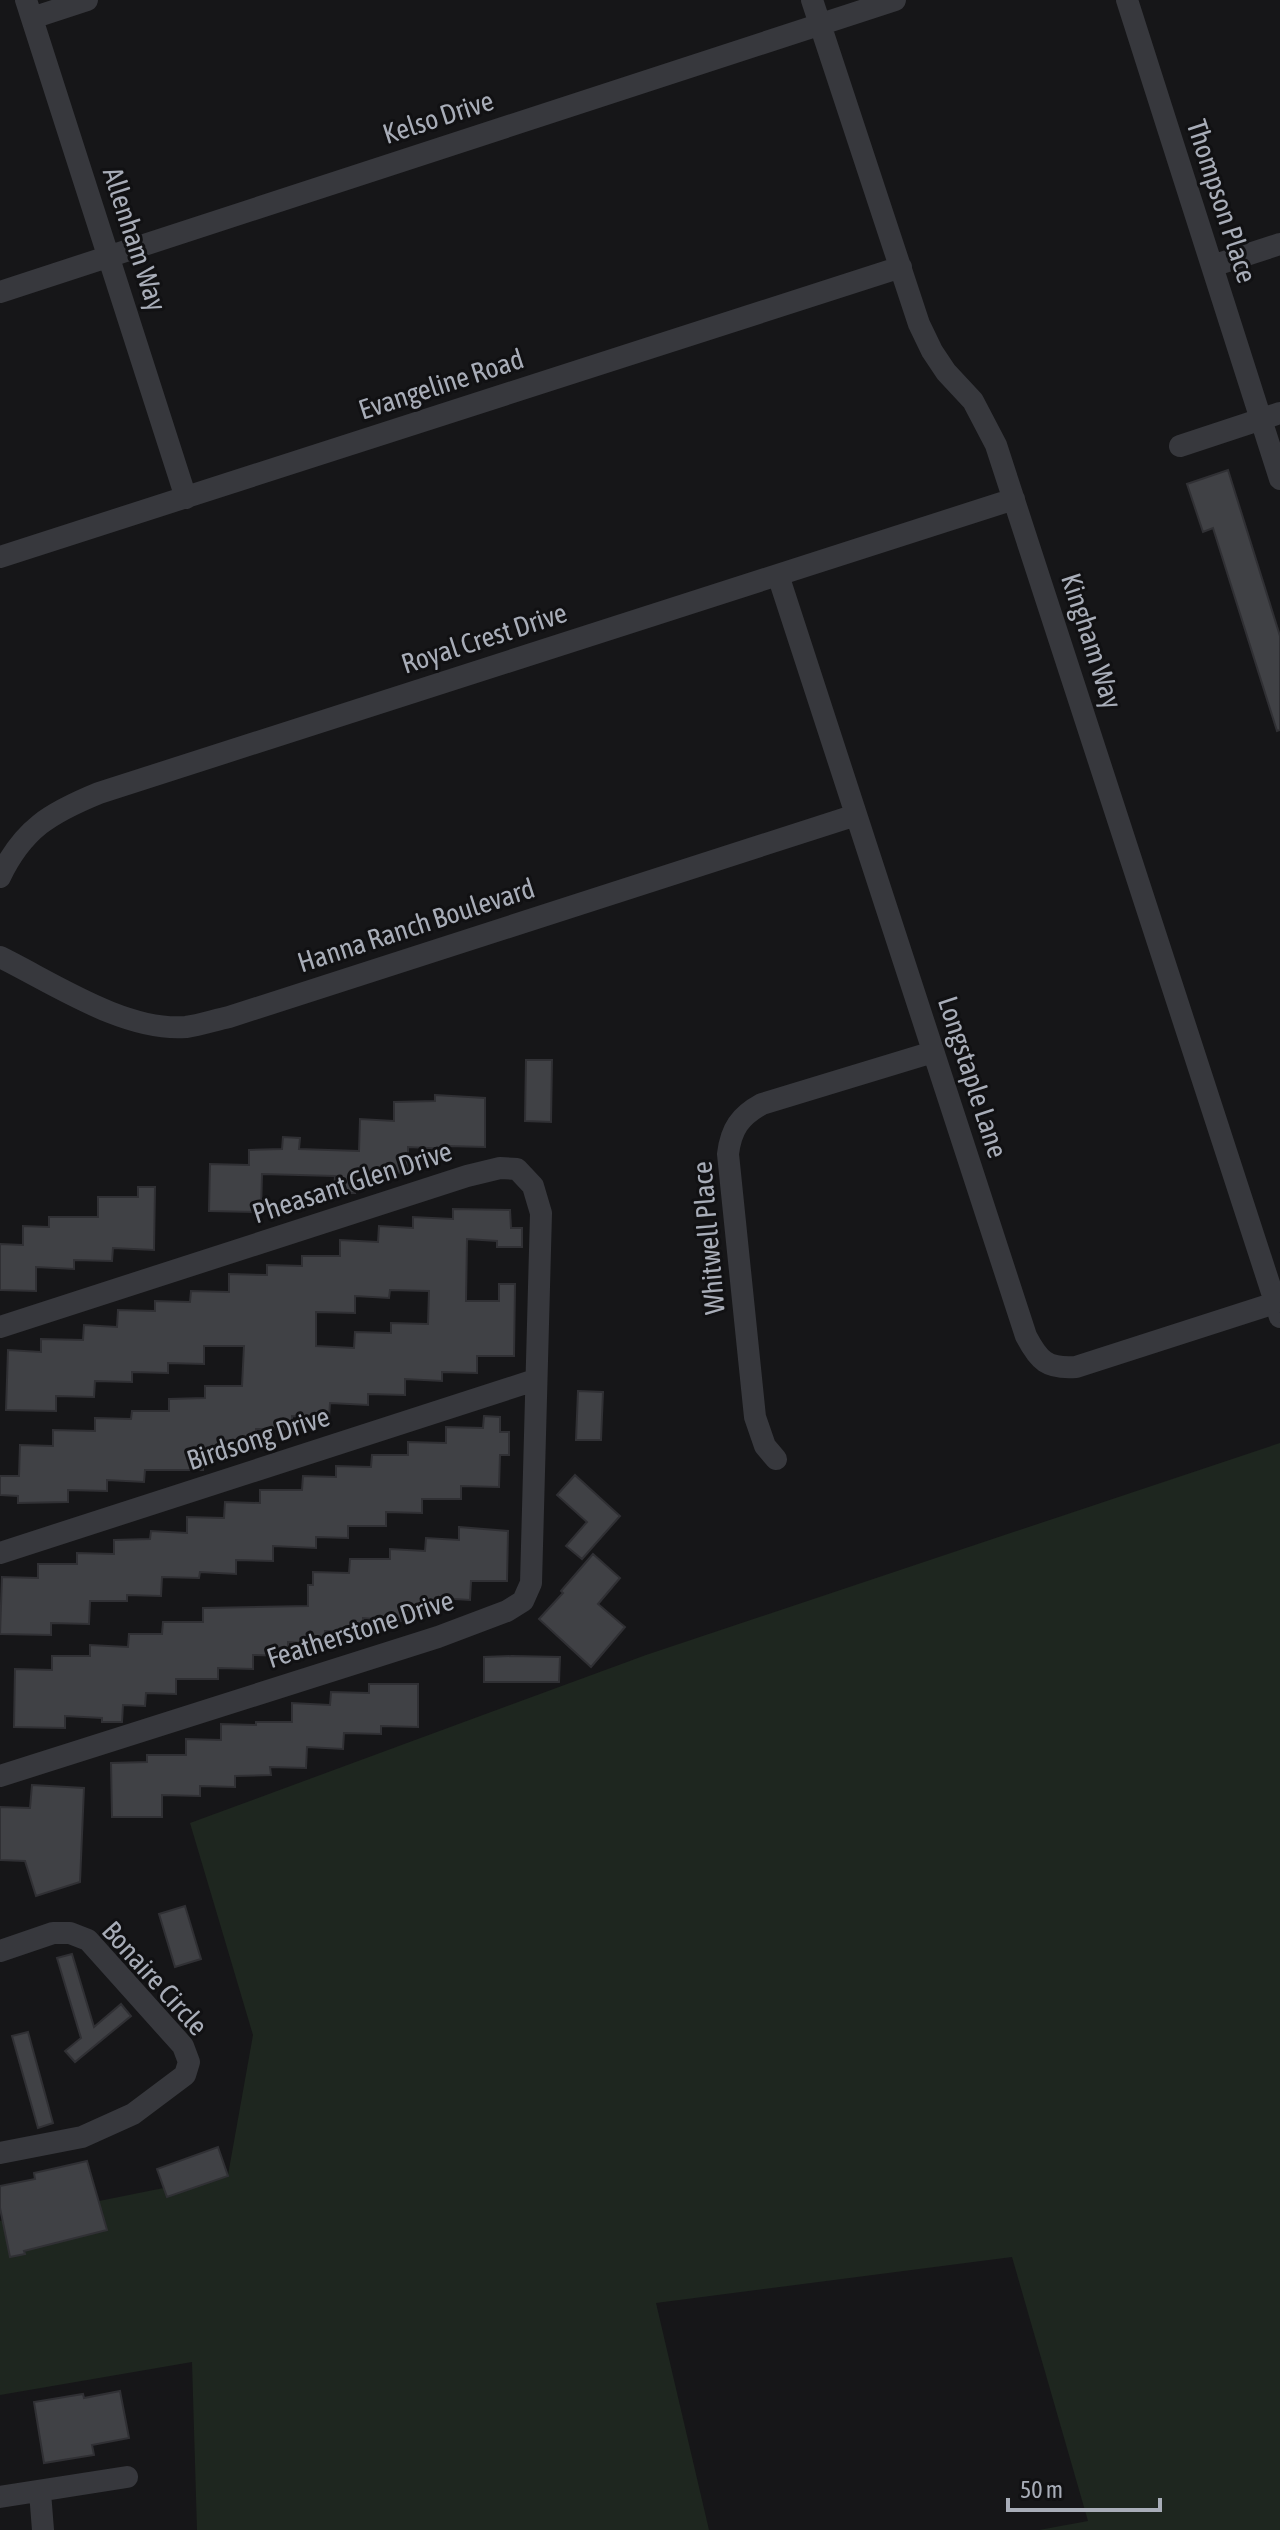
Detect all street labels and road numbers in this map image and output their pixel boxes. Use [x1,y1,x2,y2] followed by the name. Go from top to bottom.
[379,84,497,150] street label: Kelso Drive
[1181,115,1263,287] street label: Thompson Place
[97,163,173,315] street label: Allenham Way
[355,342,527,426] street label: Evangeline Road
[1055,569,1129,713] street label: Kingham Way
[397,596,571,680] street label: Royal Crest Drive
[294,872,538,978] street label: Hanna Ranch Boulevard
[932,992,1014,1162] street label: Longstaple Lane
[248,1135,456,1229] street label: Pheasant Glen Drive
[685,1160,731,1316] street label: Whitwell Place
[183,1400,333,1476] street label: Birdsong Drive
[263,1584,457,1674] street label: Featherstone Drive
[96,1915,214,2041] street label: Bonaire Circle

